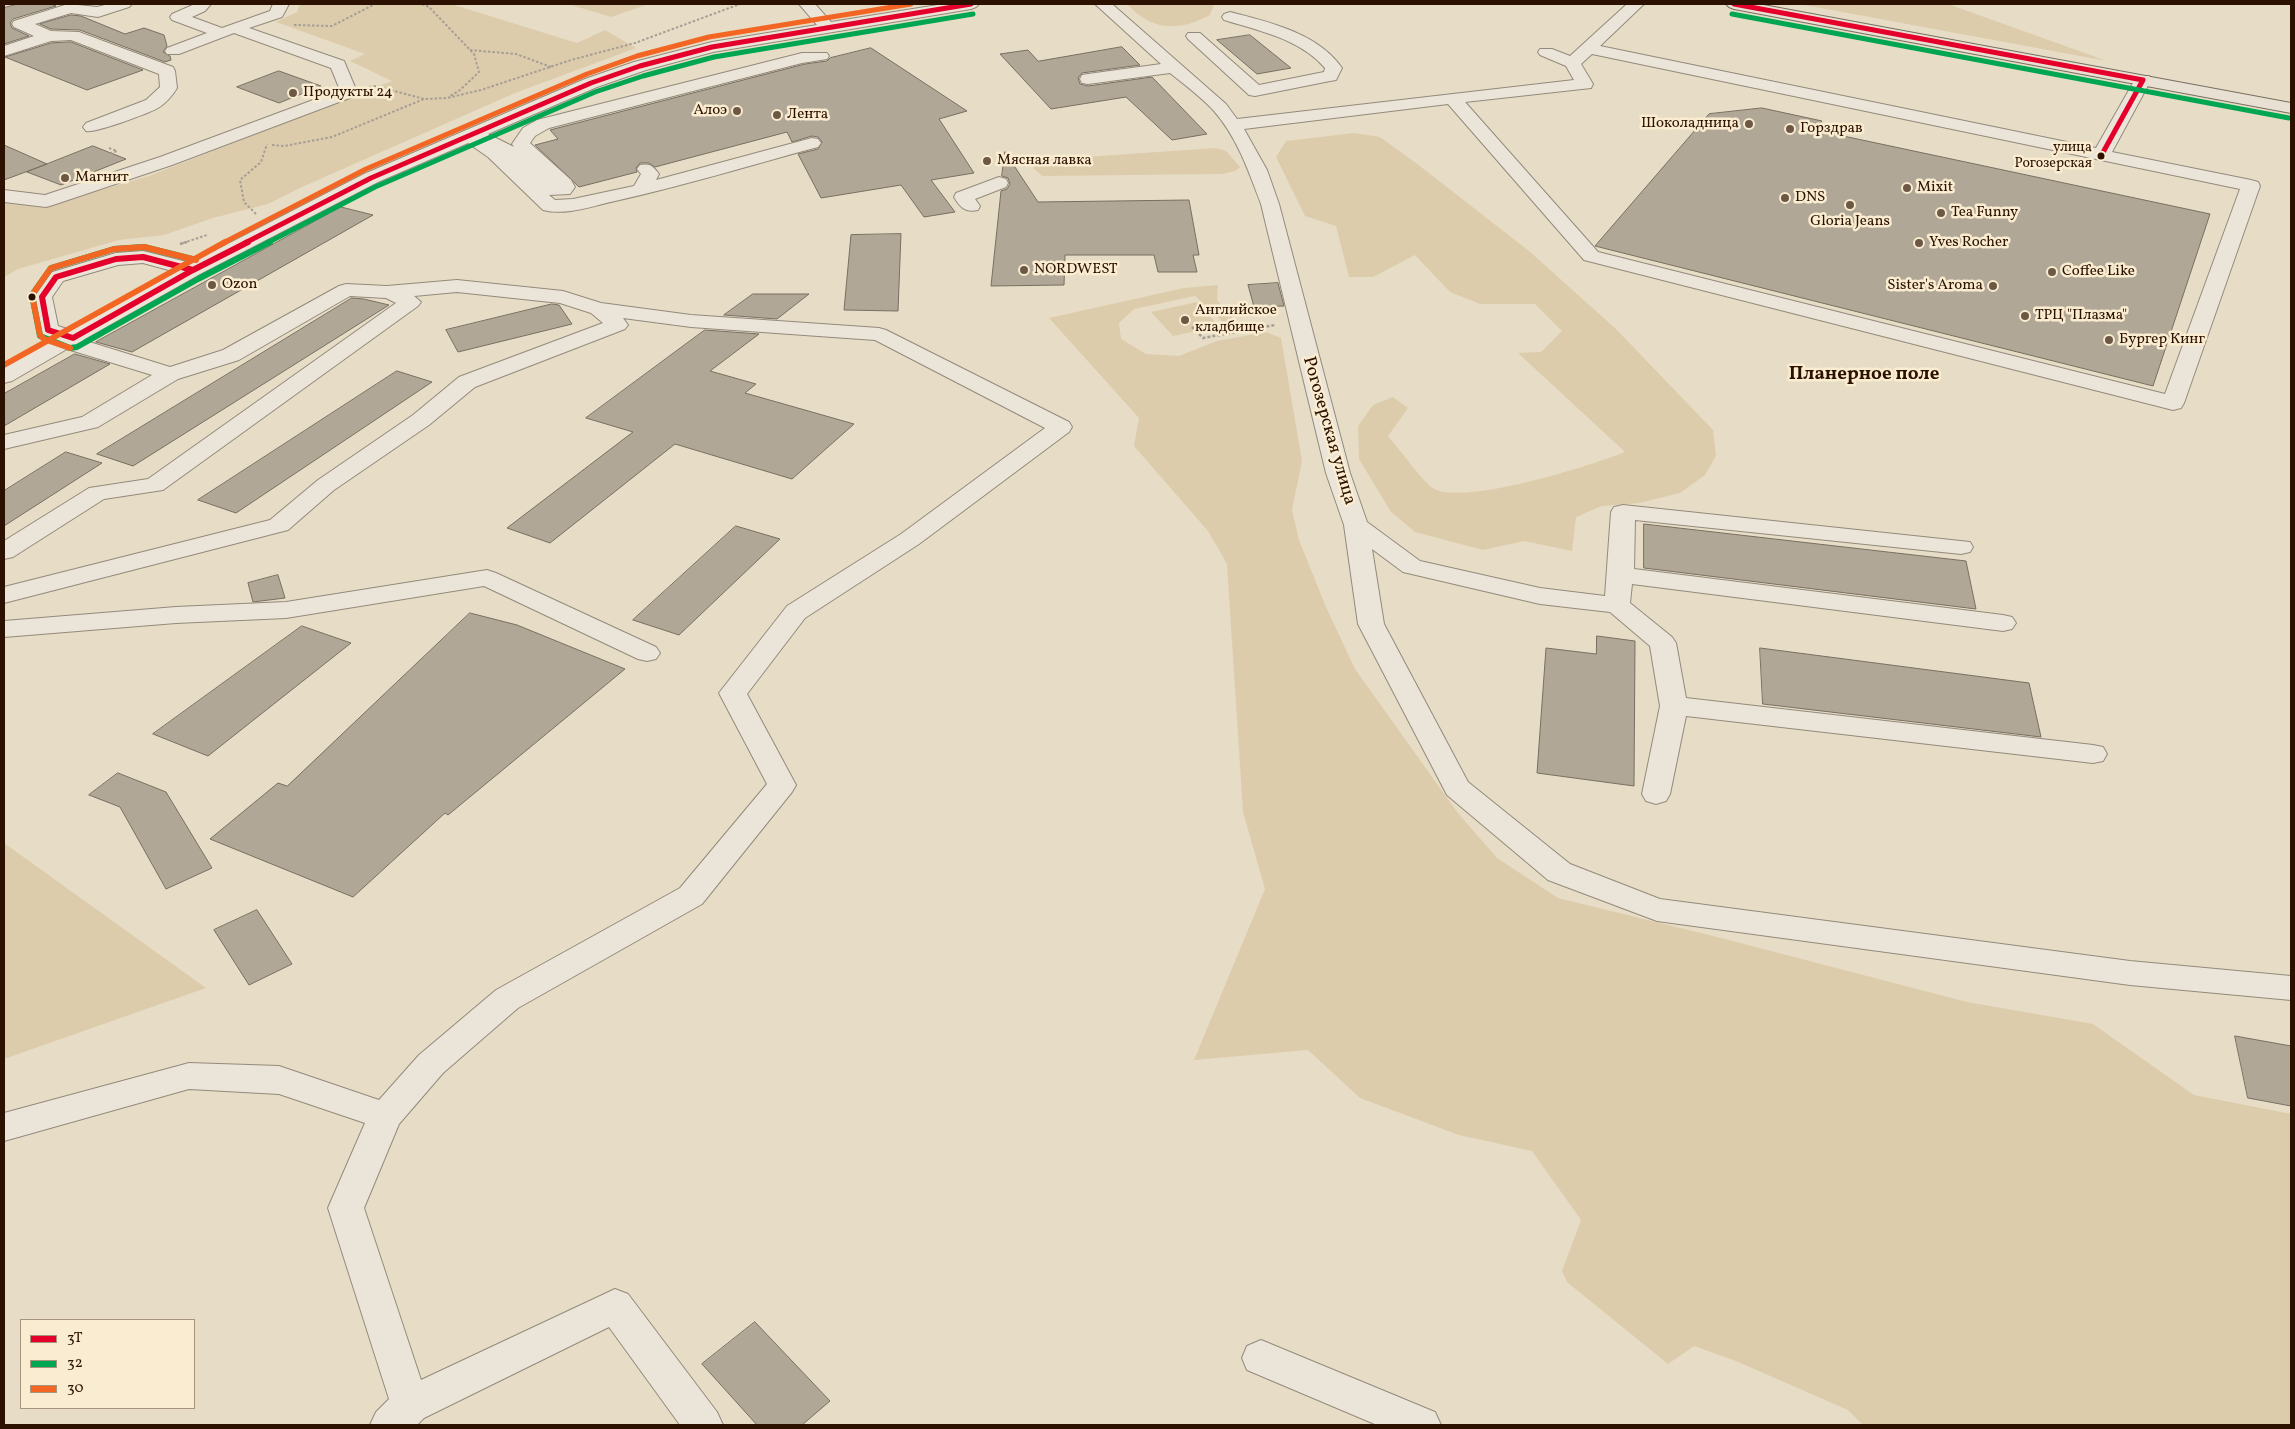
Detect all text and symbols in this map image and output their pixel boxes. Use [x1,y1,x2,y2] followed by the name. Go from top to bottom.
[303,84,393,102] place label: Продукты 24
[287,87,299,99] marker: Продукты 24
[693,102,727,120] place label: Алоэ
[731,105,743,117] marker: Алоэ
[787,106,828,124] place label: Лента
[771,109,783,121] marker: Лента
[1641,115,1739,133] place label: Шоколадница
[1743,118,1755,130] marker: Шоколадница
[1800,120,1863,138] place label: Горздрав
[1784,123,1796,135] marker: Горздрав
[2015,140,2092,172] place label: улица Рогозерская
[2096,151,2106,161] marker: улица Рогозерская
[997,152,1092,170] place label: Мясная лавка
[981,155,993,167] marker: Мясная лавка
[75,169,129,187] place label: Магнит
[59,172,71,184] marker: Магнит
[1917,179,1953,197] place label: Mixit
[1901,182,1913,194] marker: Mixit
[1795,189,1825,207] place label: DNS
[1779,192,1791,204] marker: DNS
[1844,199,1856,211] marker: Gloria Jeans
[1951,204,2018,222] place label: Tea Funny
[1935,207,1947,219] marker: Tea Funny
[1810,213,1890,231] place label: Gloria Jeans
[1929,234,2008,252] place label: Yves Rocher
[1913,237,1925,249] marker: Yves Rocher
[1034,261,1118,279] place label: NORDWEST
[2062,263,2135,281] place label: Coffee Like
[1018,264,1030,276] marker: NORDWEST
[2046,266,2058,278] marker: Coffee Like
[222,276,257,294] place label: Ozon
[1887,277,1983,295] place label: Sister's Aroma
[206,279,218,291] marker: Ozon
[1987,280,1999,292] marker: Sister's Aroma
[27,292,37,302] unlabelled marker
[1195,302,1277,337] place label: Английское кладбище
[2035,307,2127,325] place label: ТРЦ "Плазма"
[2019,310,2031,322] marker: ТРЦ "Плазма"
[1179,314,1191,326] marker: Английское кладбище
[2119,331,2205,349] place label: Бургер Кинг
[2103,334,2115,346] marker: Бургер Кинг
[1296,354,1360,508] street label: Рогозерская улица
[1789,365,1939,387] district label: Планерное поле
[20,1319,195,1409] legend
[67,1328,82,1349] text: 3Т
[67,1353,83,1374] text: 32
[67,1378,83,1399] text: 30

